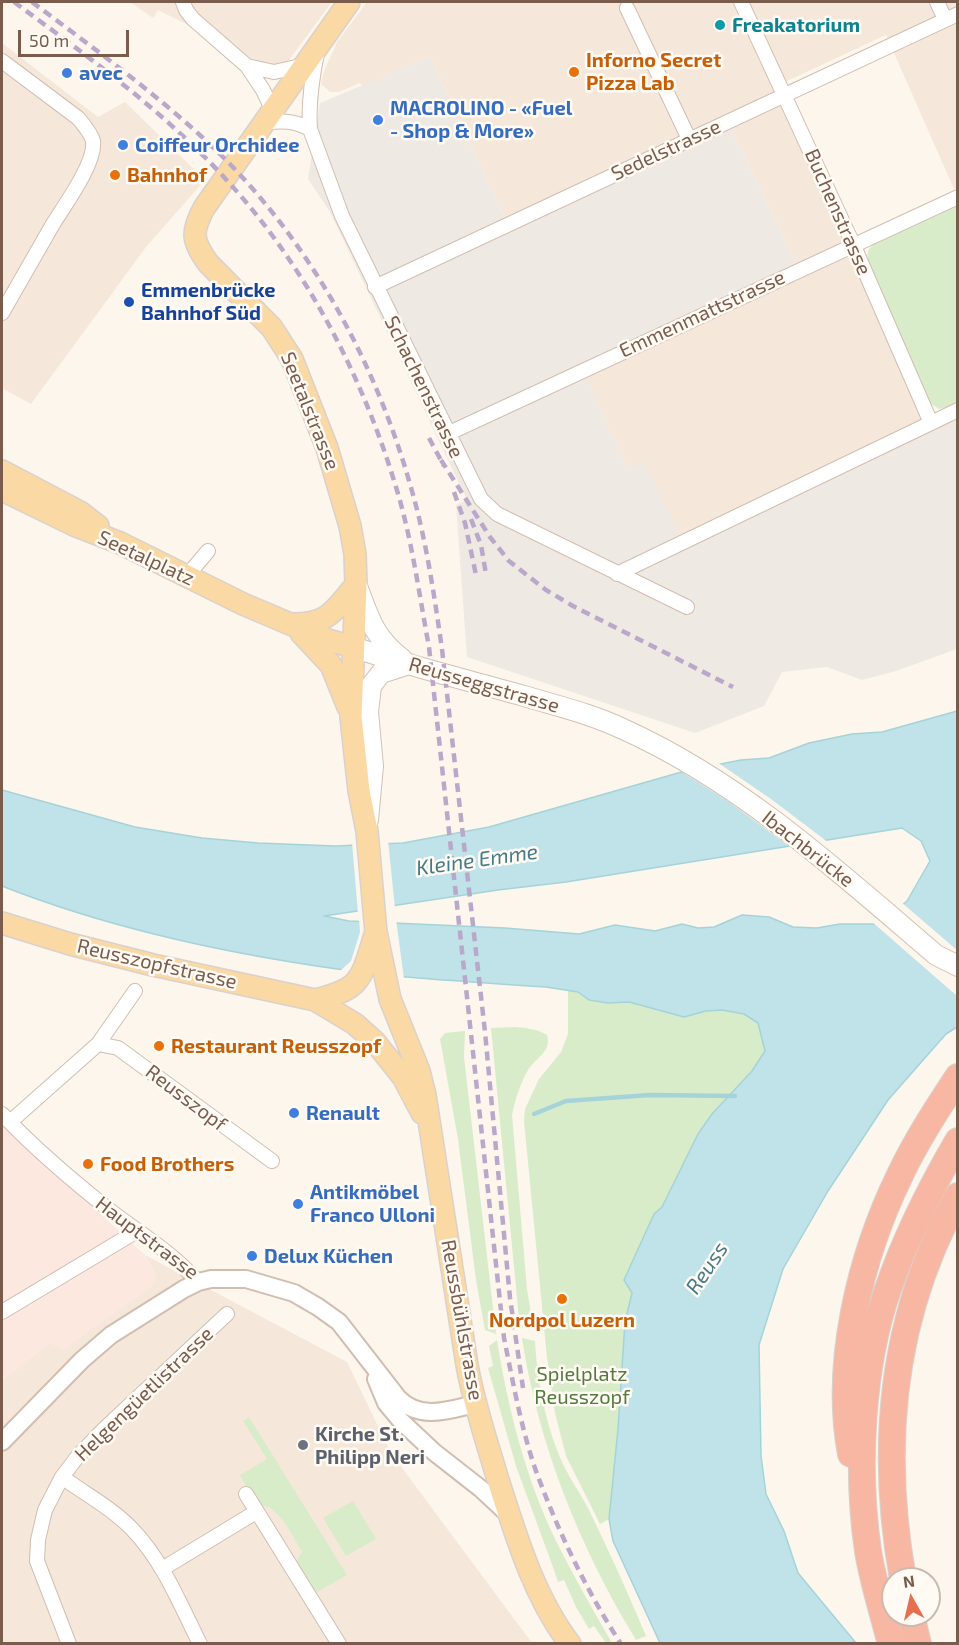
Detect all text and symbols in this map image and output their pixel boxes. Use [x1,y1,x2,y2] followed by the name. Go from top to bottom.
[732,13,860,37] place label: Freakatorium
[21,18,132,56] scale bar
[713,18,727,32] marker: Freakatorium
[29,29,69,51] text: 50 m
[586,48,721,95] place label: Inforno Secret Pizza Lab
[79,61,123,85] place label: avec
[567,65,581,79] marker: Inforno Secret Pizza Lab
[60,66,74,80] marker: avec
[390,96,572,143] place label: MACROLINO - «Fuel - Shop & More»
[371,113,385,127] marker: MACROLINO - «Fuel - Shop & More»
[607,114,725,186] street label: Sedelstrasse
[135,133,299,157] place label: Coiffeur Orchidee
[116,138,130,152] marker: Coiffeur Orchidee
[800,145,876,279] street label: Buchenstrasse
[127,163,207,187] place label: Bahnhof
[108,168,122,182] marker: Bahnhof
[615,265,789,363] street label: Emmenmattstrasse
[141,278,276,325] place label: Emmenbrücke Bahnhof Süd
[122,295,136,309] marker: Emmenbrücke Bahnhof Süd
[379,312,469,462] street label: Schachenstrasse
[275,349,345,473] street label: Seetalstrasse
[94,525,198,591] street label: Seetalplatz
[406,652,562,718] street label: Reusseggstrasse
[757,806,859,892] street label: Ibachbrücke
[414,839,540,881] water label: Kleine Emme
[75,934,239,994] street label: Reusszopfstrasse
[171,1034,381,1058] place label: Restaurant Reusszopf
[152,1039,166,1053] marker: Restaurant Reusszopf
[141,1060,231,1136] street label: Reusszopf
[306,1101,380,1125] place label: Renault
[287,1106,301,1120] marker: Renault
[100,1152,234,1176] place label: Food Brothers
[81,1157,95,1171] marker: Food Brothers
[310,1180,435,1227] place label: Antikmöbel Franco Ulloni
[91,1191,203,1285] street label: Hauptstrasse
[291,1197,305,1211] marker: Antikmöbel Franco Ulloni
[681,1237,733,1299] water label: Reuss
[436,1238,488,1402] street label: Reussbühlstrasse
[264,1244,393,1268] place label: Delux Küchen
[245,1249,259,1263] marker: Delux Küchen
[555,1292,569,1306] marker: Nordpol Luzern
[489,1308,635,1332] place label: Nordpol Luzern
[70,1322,218,1466] street label: Helgengüetlistrasse
[534,1362,630,1409] park label: Spielplatz Reusszopf
[315,1422,425,1469] place label: Kirche St. Philipp Neri
[296,1438,310,1452] marker: Kirche St. Philipp Neri
[881,1567,941,1627] north arrow
[902,1570,916,1591] text: N

